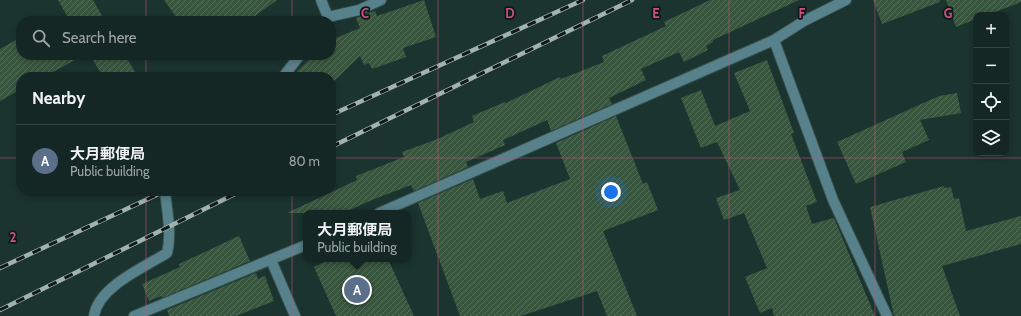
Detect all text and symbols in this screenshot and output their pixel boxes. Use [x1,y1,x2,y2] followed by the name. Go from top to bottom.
[361,5,369,21] text: C
[505,5,515,21] text: D
[652,5,660,21] text: E
[799,5,806,21] text: F
[944,5,953,21] text: G
[973,12,1009,156] map controls
[973,12,1009,48] button: +
[16,16,336,60] search box
[30,27,52,49] icon: search
[62,29,137,47] text: Search here
[973,48,1009,84] button: −
[973,84,1009,120] button: locate
[32,88,85,108] text: Nearby
[973,120,1009,156] button: layers
[70,145,145,163] text: 大月郵便局
[41,153,49,169] text: A
[289,153,320,169] text: 80 m
[70,163,150,179] text: Public building
[601,182,621,202] your location
[303,210,411,262] popup
[317,221,392,239] text: 大月郵便局
[10,229,17,245] text: 2
[317,239,397,255] text: Public building
[344,275,370,305] pin: A

